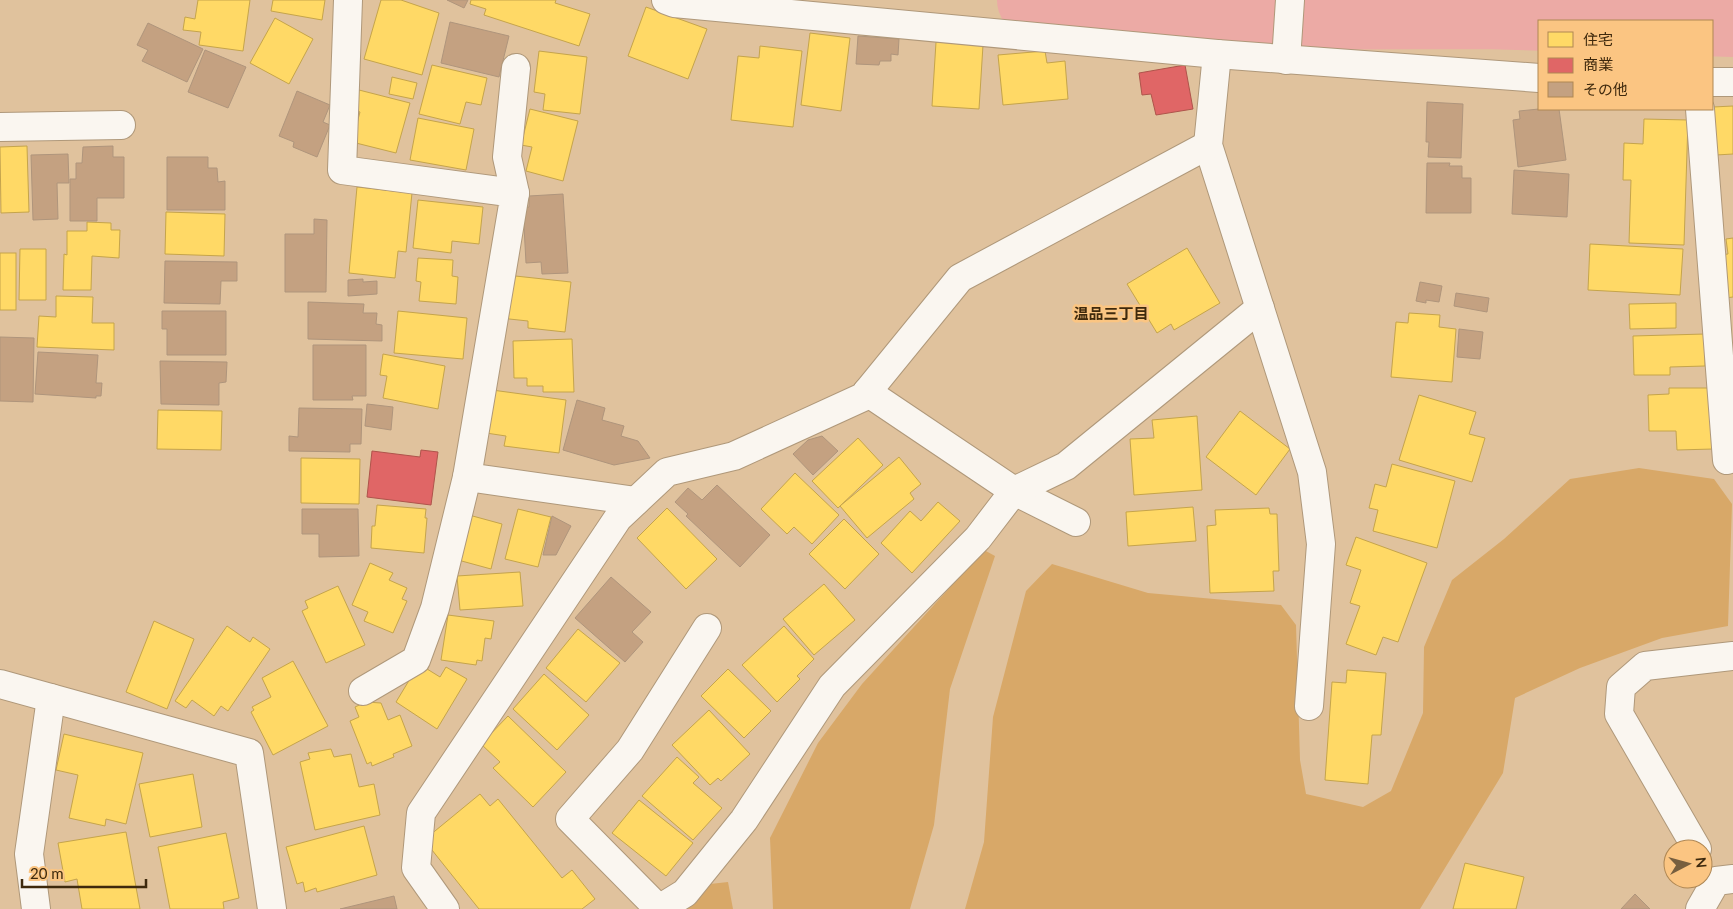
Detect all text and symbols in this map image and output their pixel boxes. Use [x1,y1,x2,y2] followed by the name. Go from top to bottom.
[1538,20,1713,110] legend
[1583,30,1613,48] text: 住宅
[1583,55,1613,73] text: 商業
[1583,80,1628,98] text: その他
[1073,304,1149,322] district label: 温品三丁目
[1663,839,1713,889] north arrow
[22,856,146,888] scale bar
[1692,856,1710,869] text: N
[30,864,64,882] text: 20 m

